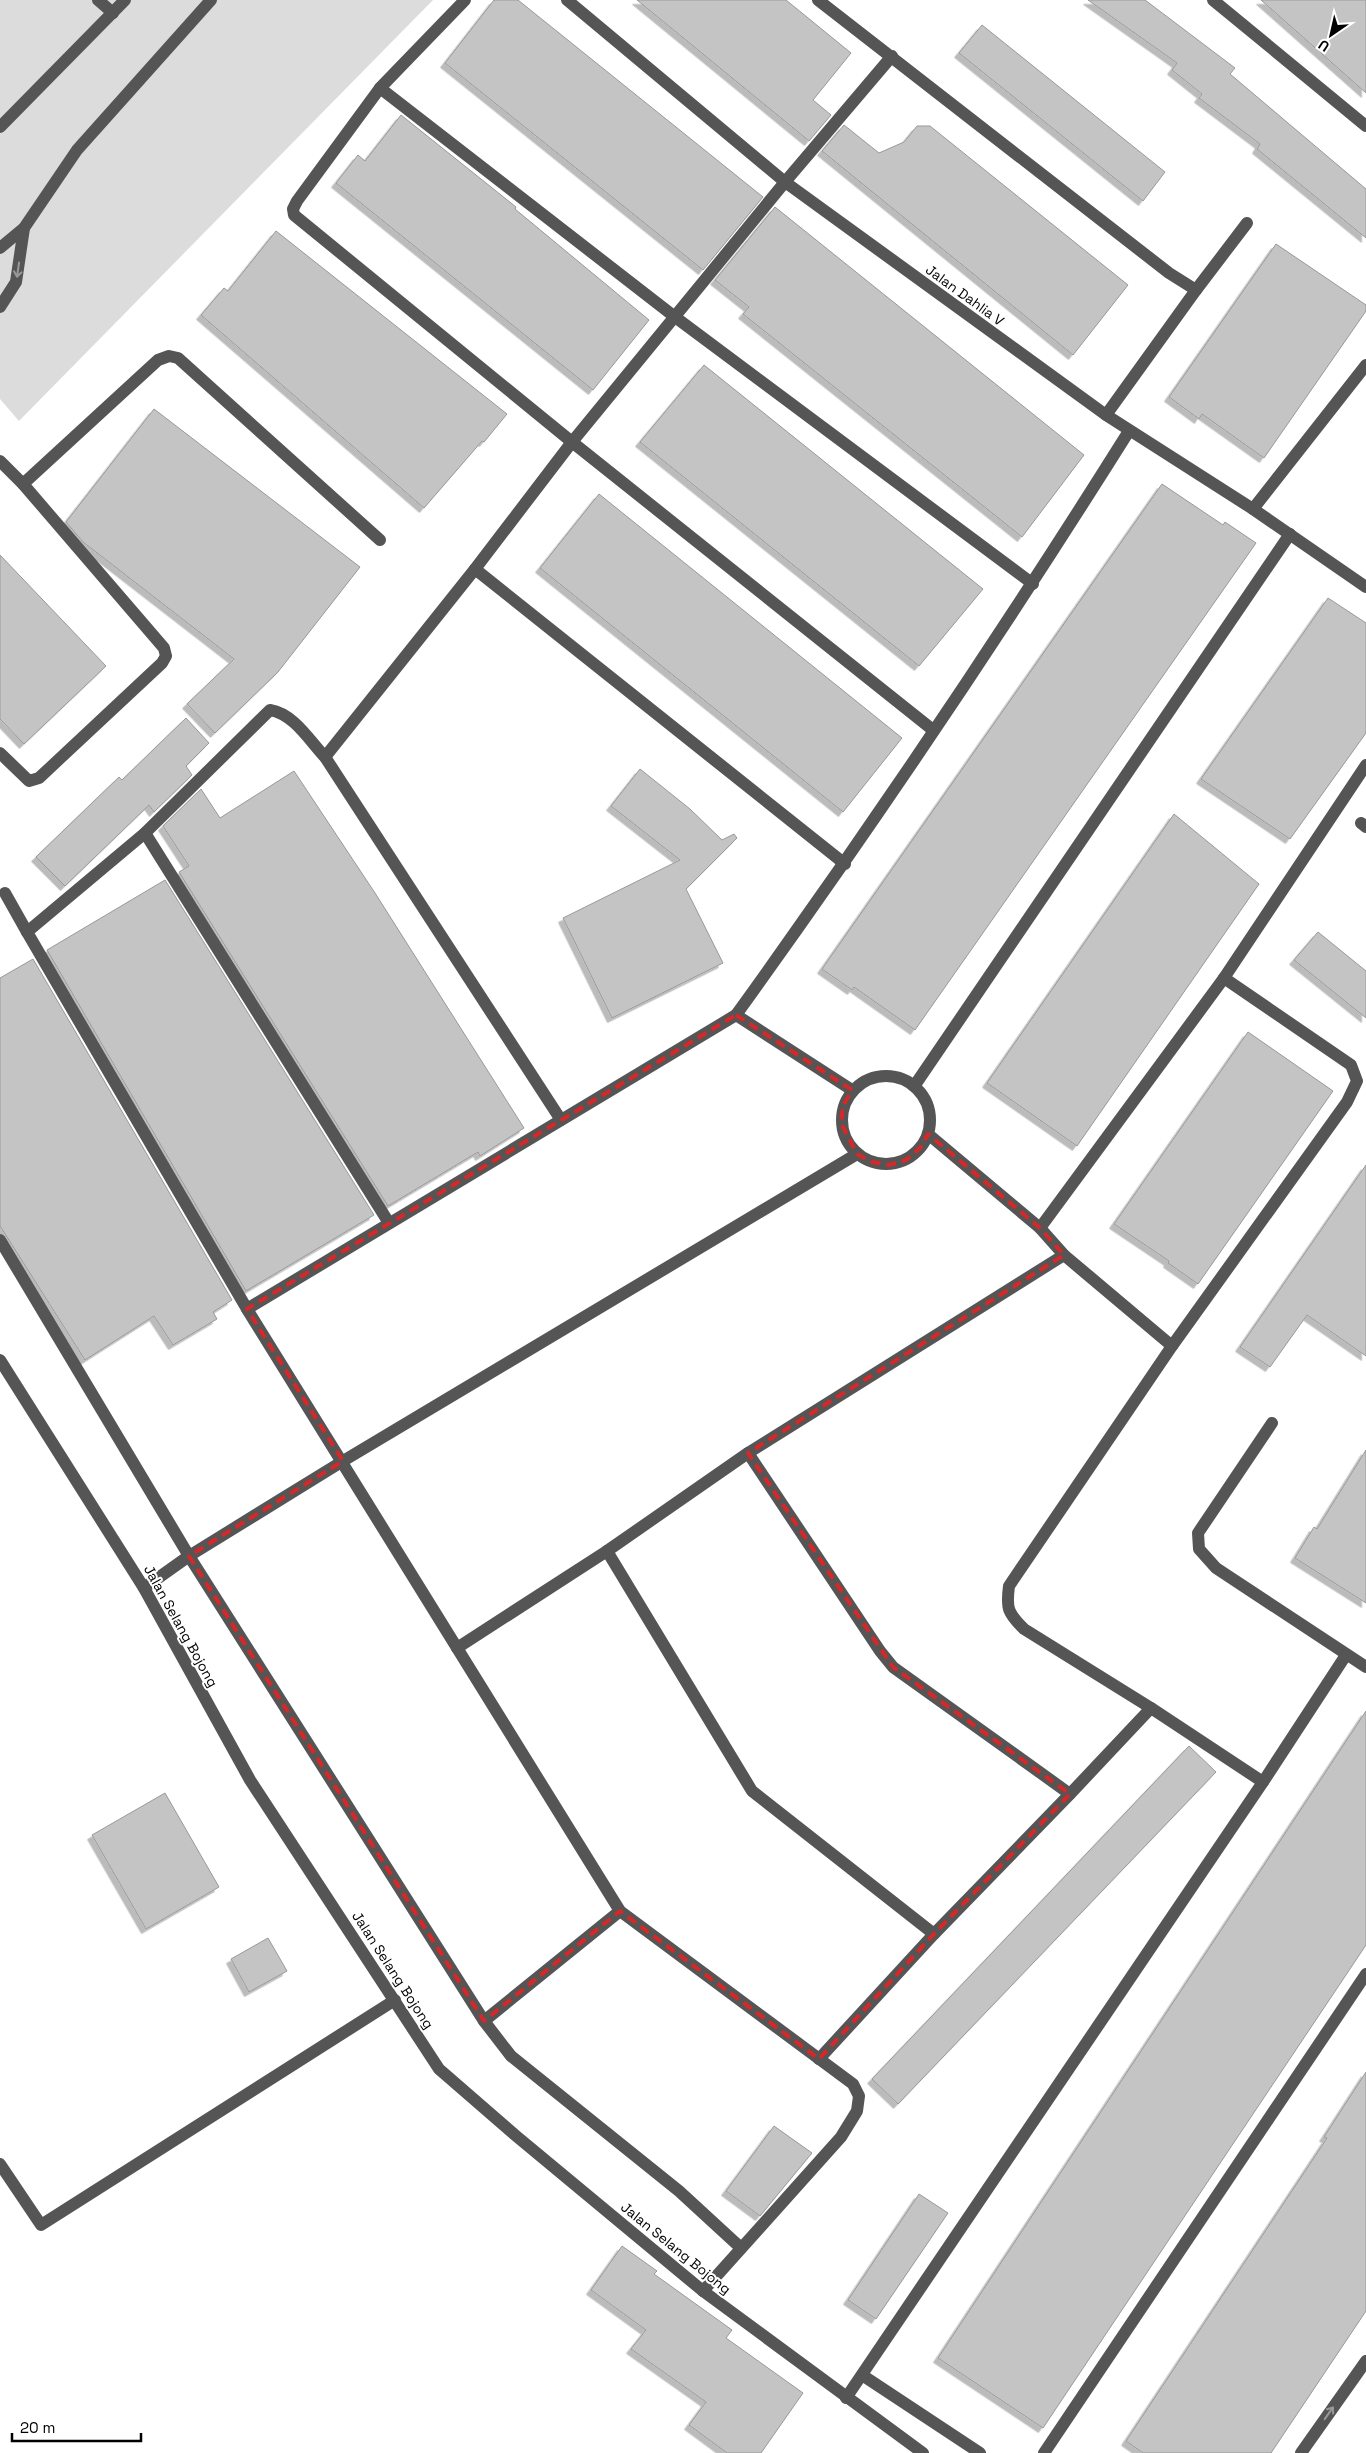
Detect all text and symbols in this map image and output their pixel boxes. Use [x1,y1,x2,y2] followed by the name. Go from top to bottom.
[1306,10,1356,60] north arrow
[1315,36,1333,56] text: U
[922,261,1008,330] street label: Jalan Dahlia V
[12,262,22,278] one-way arrow
[140,1562,222,1690] street label: Jalan Selang Bojong
[348,1908,438,2032] street label: Jalan Selang Bojong
[617,2198,735,2298] street label: Jalan Selang Bojong
[1324,2406,1334,2420] one-way arrow
[12,2410,141,2442] scale bar
[20,2418,55,2437] text: 20 m

